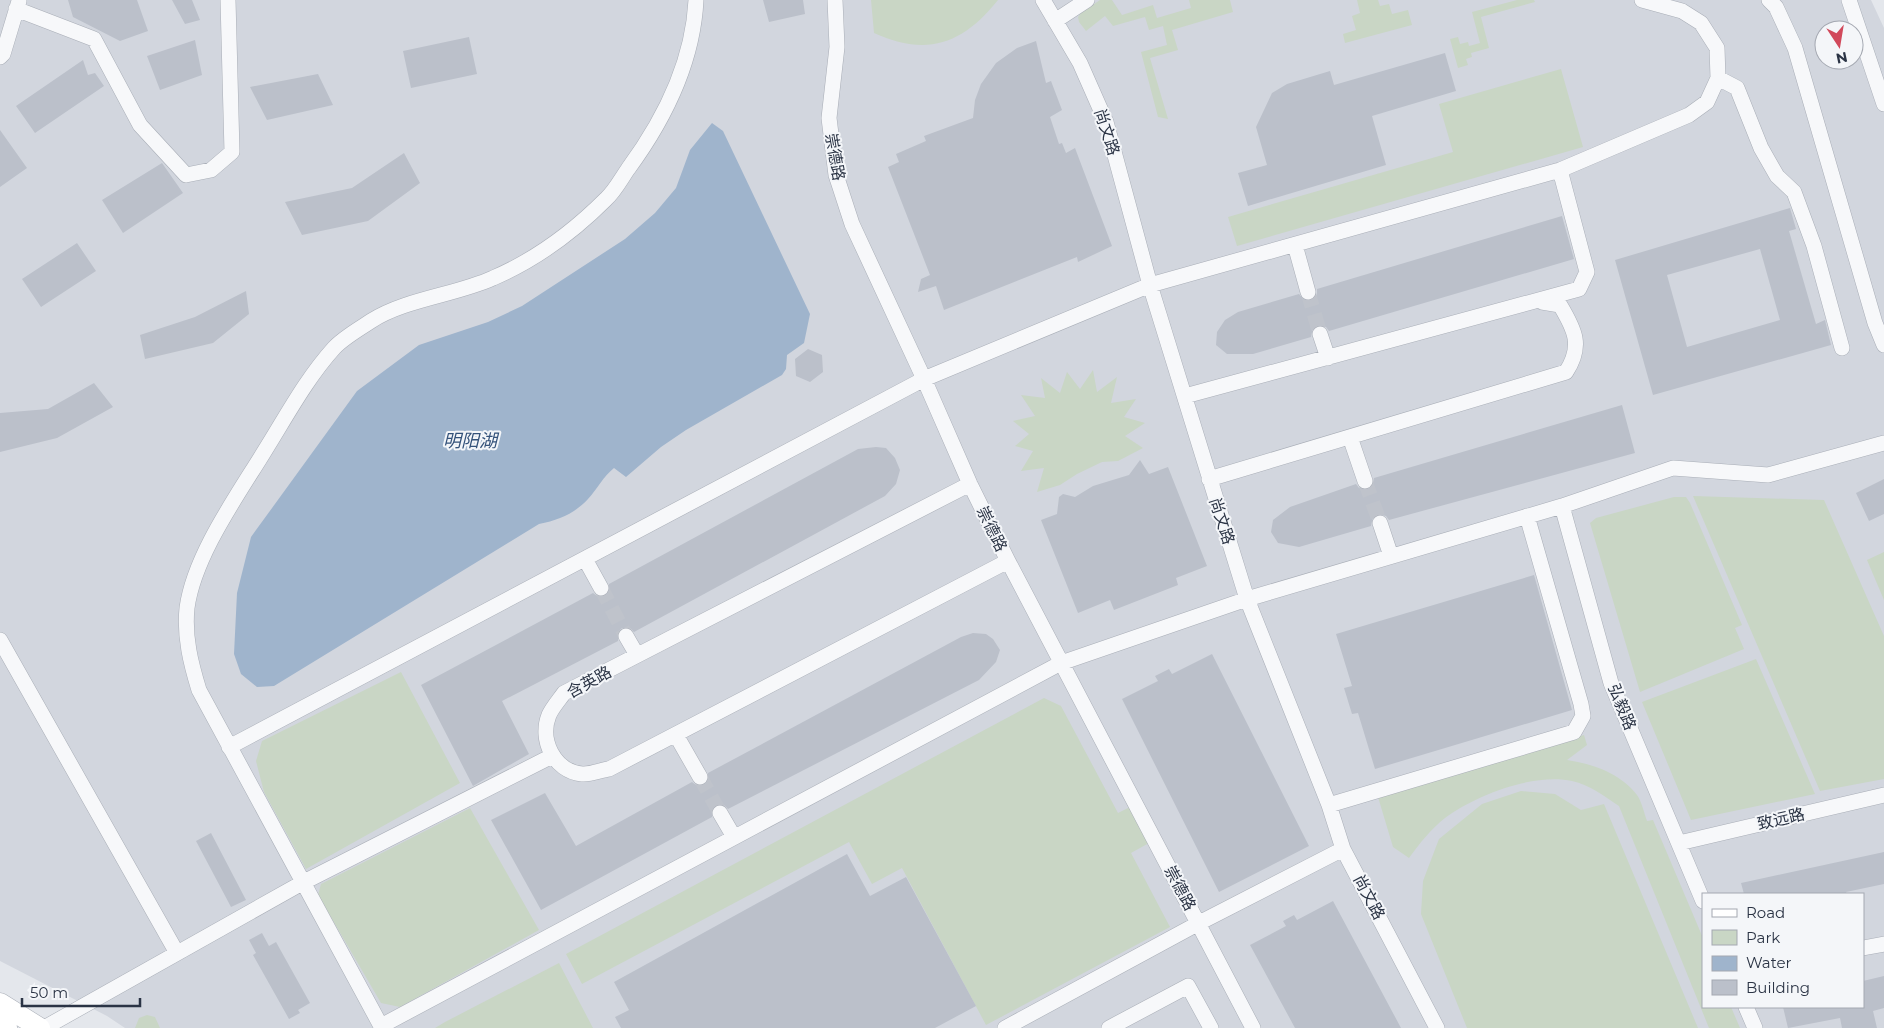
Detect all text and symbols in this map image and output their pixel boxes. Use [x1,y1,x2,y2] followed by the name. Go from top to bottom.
[1814,20,1864,70] north arrow
[1834,48,1849,68] text: N
[1091,106,1123,158] street label: 尚文路
[821,132,849,182] street label: 崇德路
[443,430,500,452] water label: 明阳湖
[1206,495,1238,547] street label: 尚文路
[973,503,1011,555] street label: 崇德路
[563,662,615,702] street label: 含英路
[1604,681,1640,733] street label: 弘毅路
[1755,804,1807,834] street label: 致远路
[1160,862,1200,914] street label: 崇德路
[1349,871,1389,923] street label: 尚文路
[1702,893,1864,1008] legend
[1746,903,1785,922] text: Road
[1746,928,1780,947] text: Park
[1746,953,1792,972] text: Water
[22,976,140,1008] scale bar
[1746,978,1810,997] text: Building
[30,983,68,1002] text: 50 m

